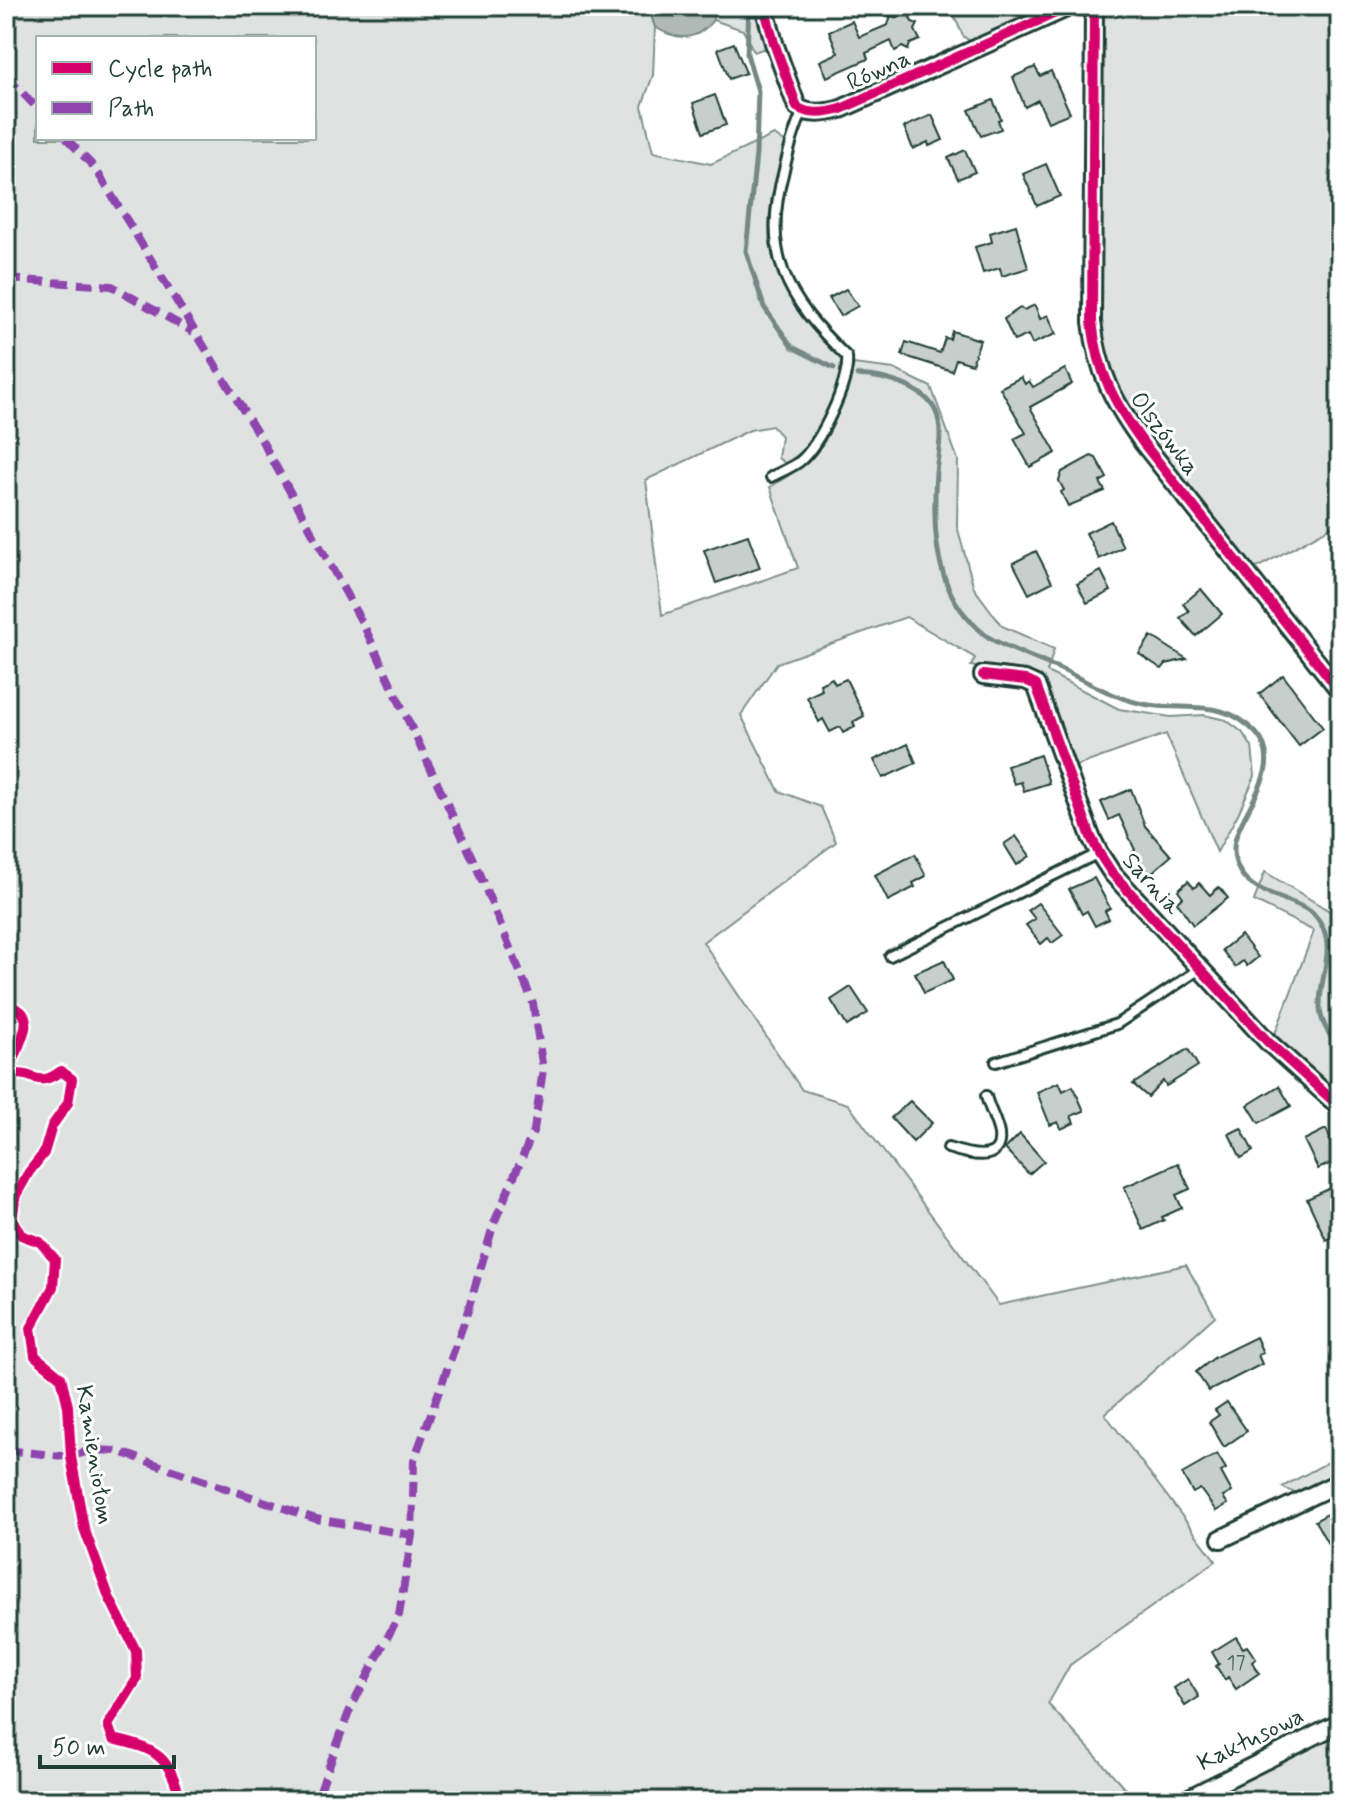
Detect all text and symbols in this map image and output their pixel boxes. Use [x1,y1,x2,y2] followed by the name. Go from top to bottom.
[36,36,316,140] legend
[842,43,916,99] street label: Równa
[108,54,213,85] text: Cycle path
[108,94,154,125] text: Path
[1122,386,1206,482] street label: Olszówka
[1115,846,1188,922] street label: Sarnia
[68,1383,120,1527] street label: Kamieniołom
[1227,1650,1246,1677] house number: 17
[1193,1701,1309,1779] street label: Kaktusowa
[40,1719,174,1769] scale bar
[52,1733,106,1764] text: 50 m

